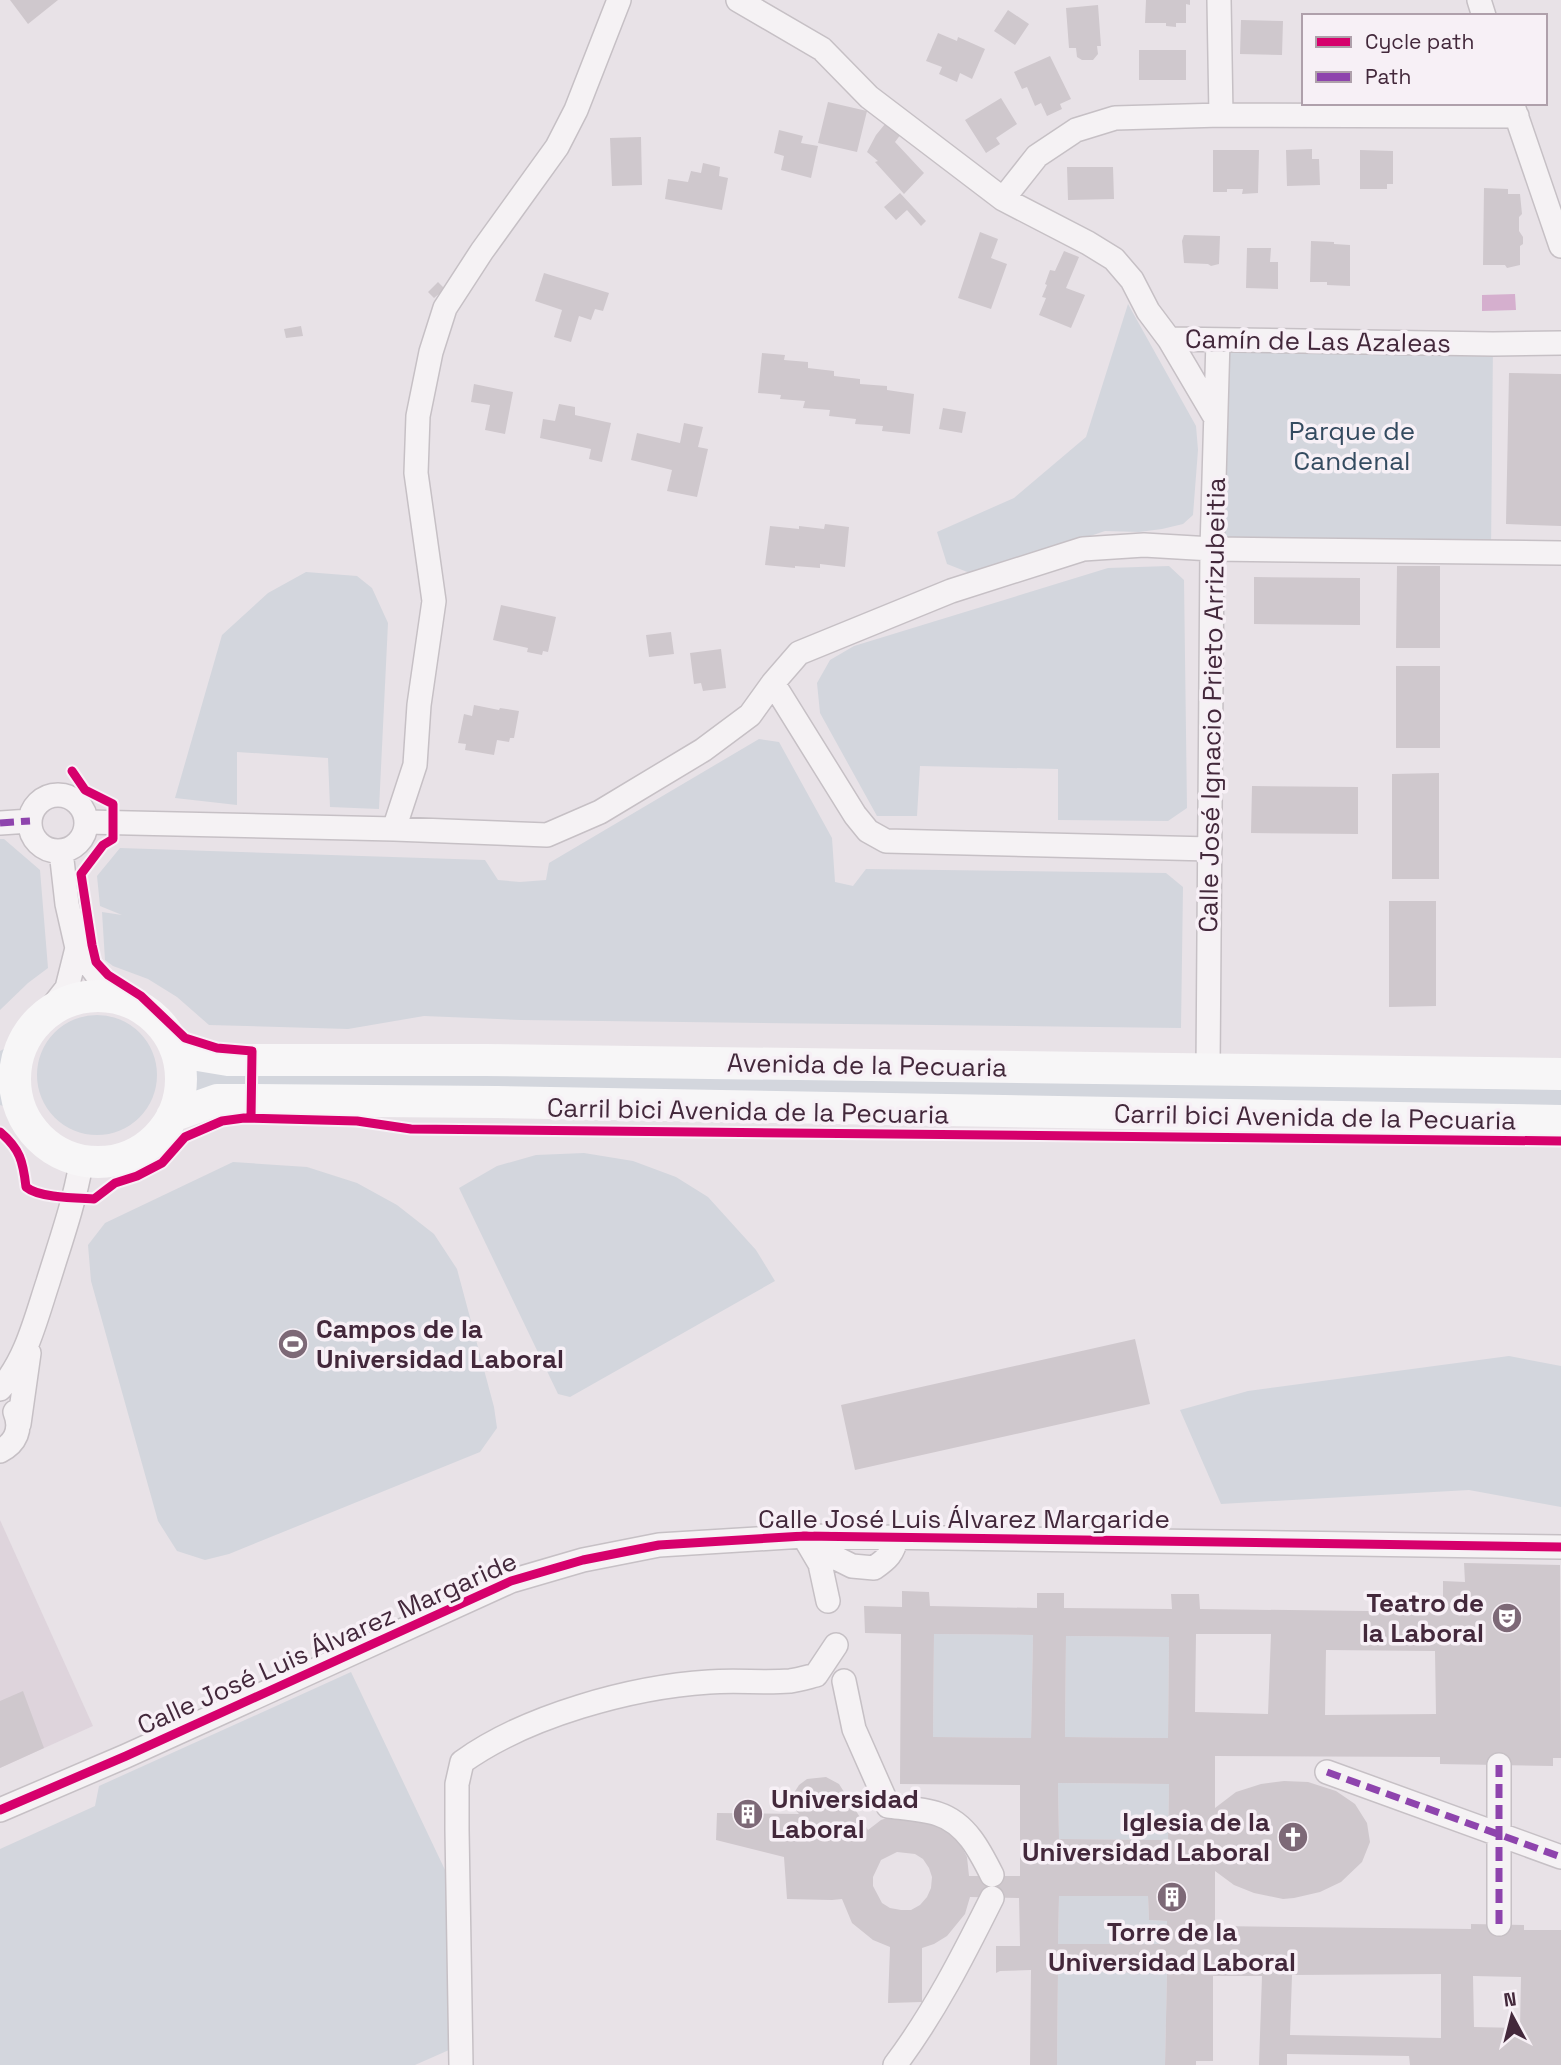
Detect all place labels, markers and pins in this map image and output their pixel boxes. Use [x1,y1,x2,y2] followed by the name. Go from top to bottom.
[316,1312,564,1376] place label: Campos de la Universidad Laboral
[276,1327,310,1361] sports icon: Campos de la Universidad Laboral
[1362,1586,1484,1650] place label: Teatro de la Laboral
[1490,1601,1524,1635] theatre icon: Teatro de la Laboral
[771,1782,919,1846] place label: Universidad Laboral
[731,1797,765,1831] building icon: Universidad Laboral
[1022,1805,1270,1869] place label: Iglesia de la Universidad Laboral
[1276,1820,1310,1854] church icon: Iglesia de la Universidad Laboral
[1155,1880,1189,1914] building icon: Torre de la Universidad Laboral
[1048,1915,1296,1979] place label: Torre de la Universidad Laboral

